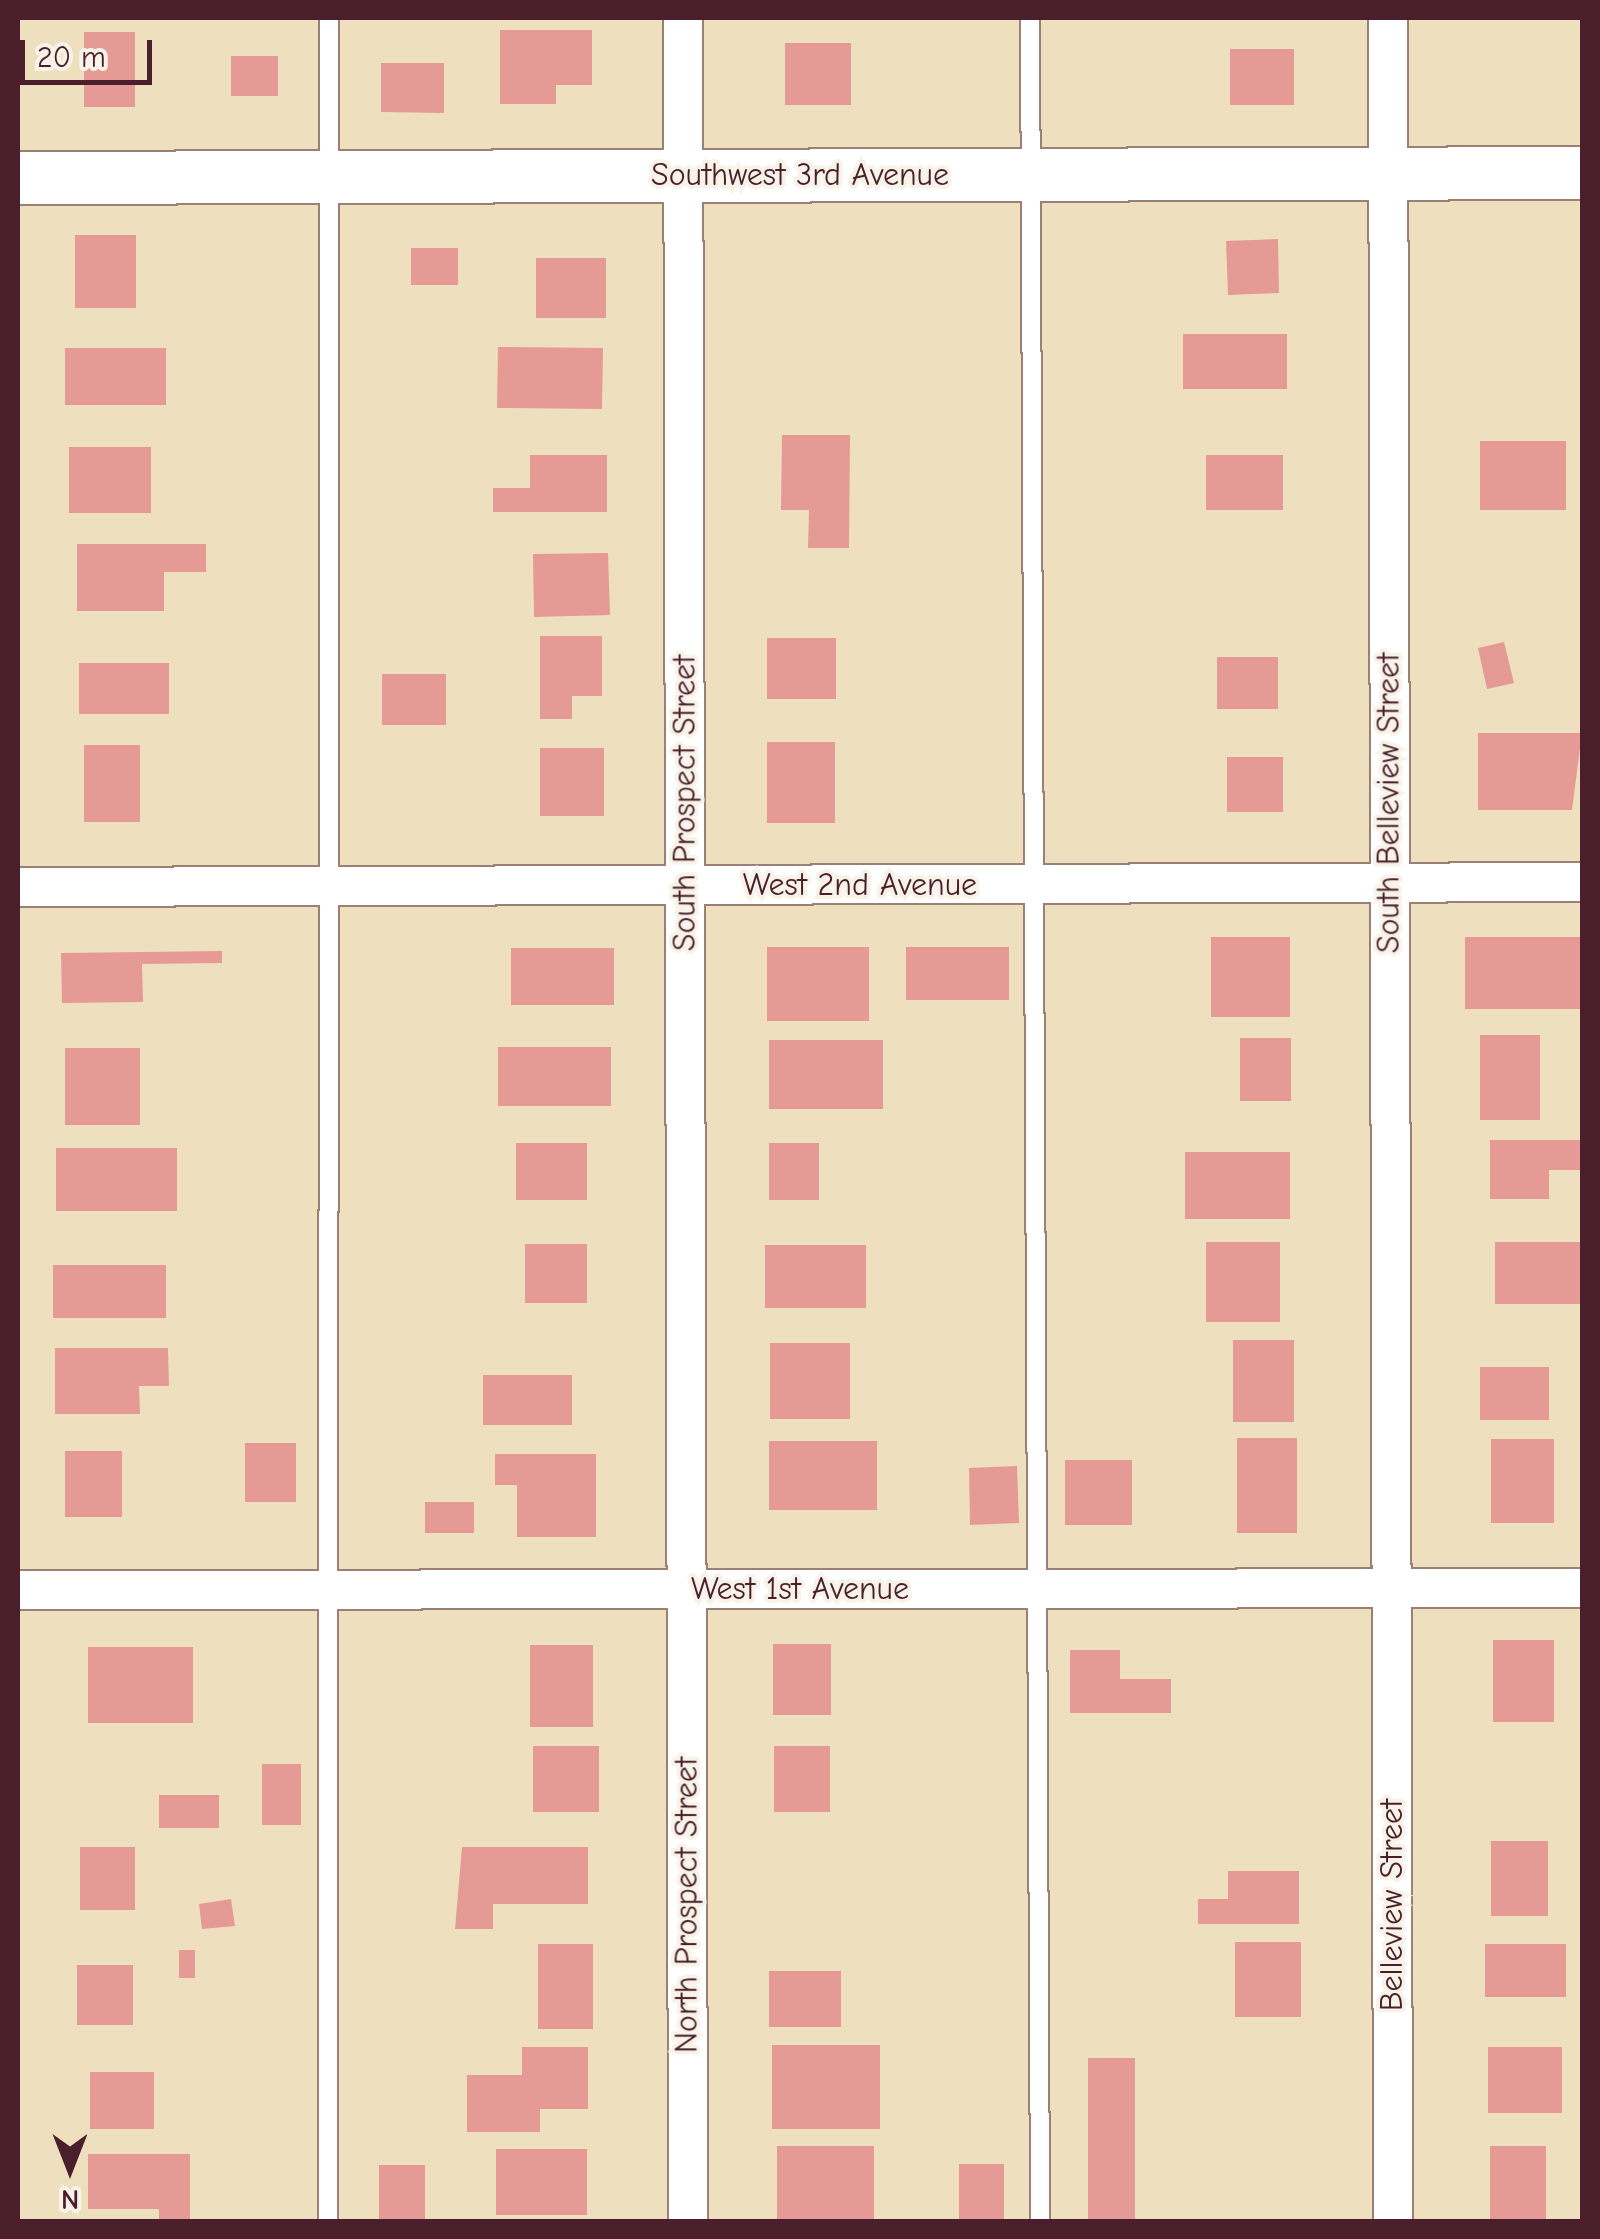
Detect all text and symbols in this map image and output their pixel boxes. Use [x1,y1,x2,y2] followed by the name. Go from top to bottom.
[25,20,158,82] scale bar
[37,40,106,75] text: 20 m
[651,156,949,194] street label: Southwest 3rd Avenue
[1370,653,1408,953] street label: South Belleview Street
[666,655,704,951] street label: South Prospect Street
[743,866,977,904] street label: West 2nd Avenue
[691,1570,909,1608] street label: West 1st Avenue
[668,1757,706,2053] street label: North Prospect Street
[1373,1799,1411,2011] street label: Belleview Street
[20,2119,120,2219] north arrow
[61,2183,79,2215] text: N

